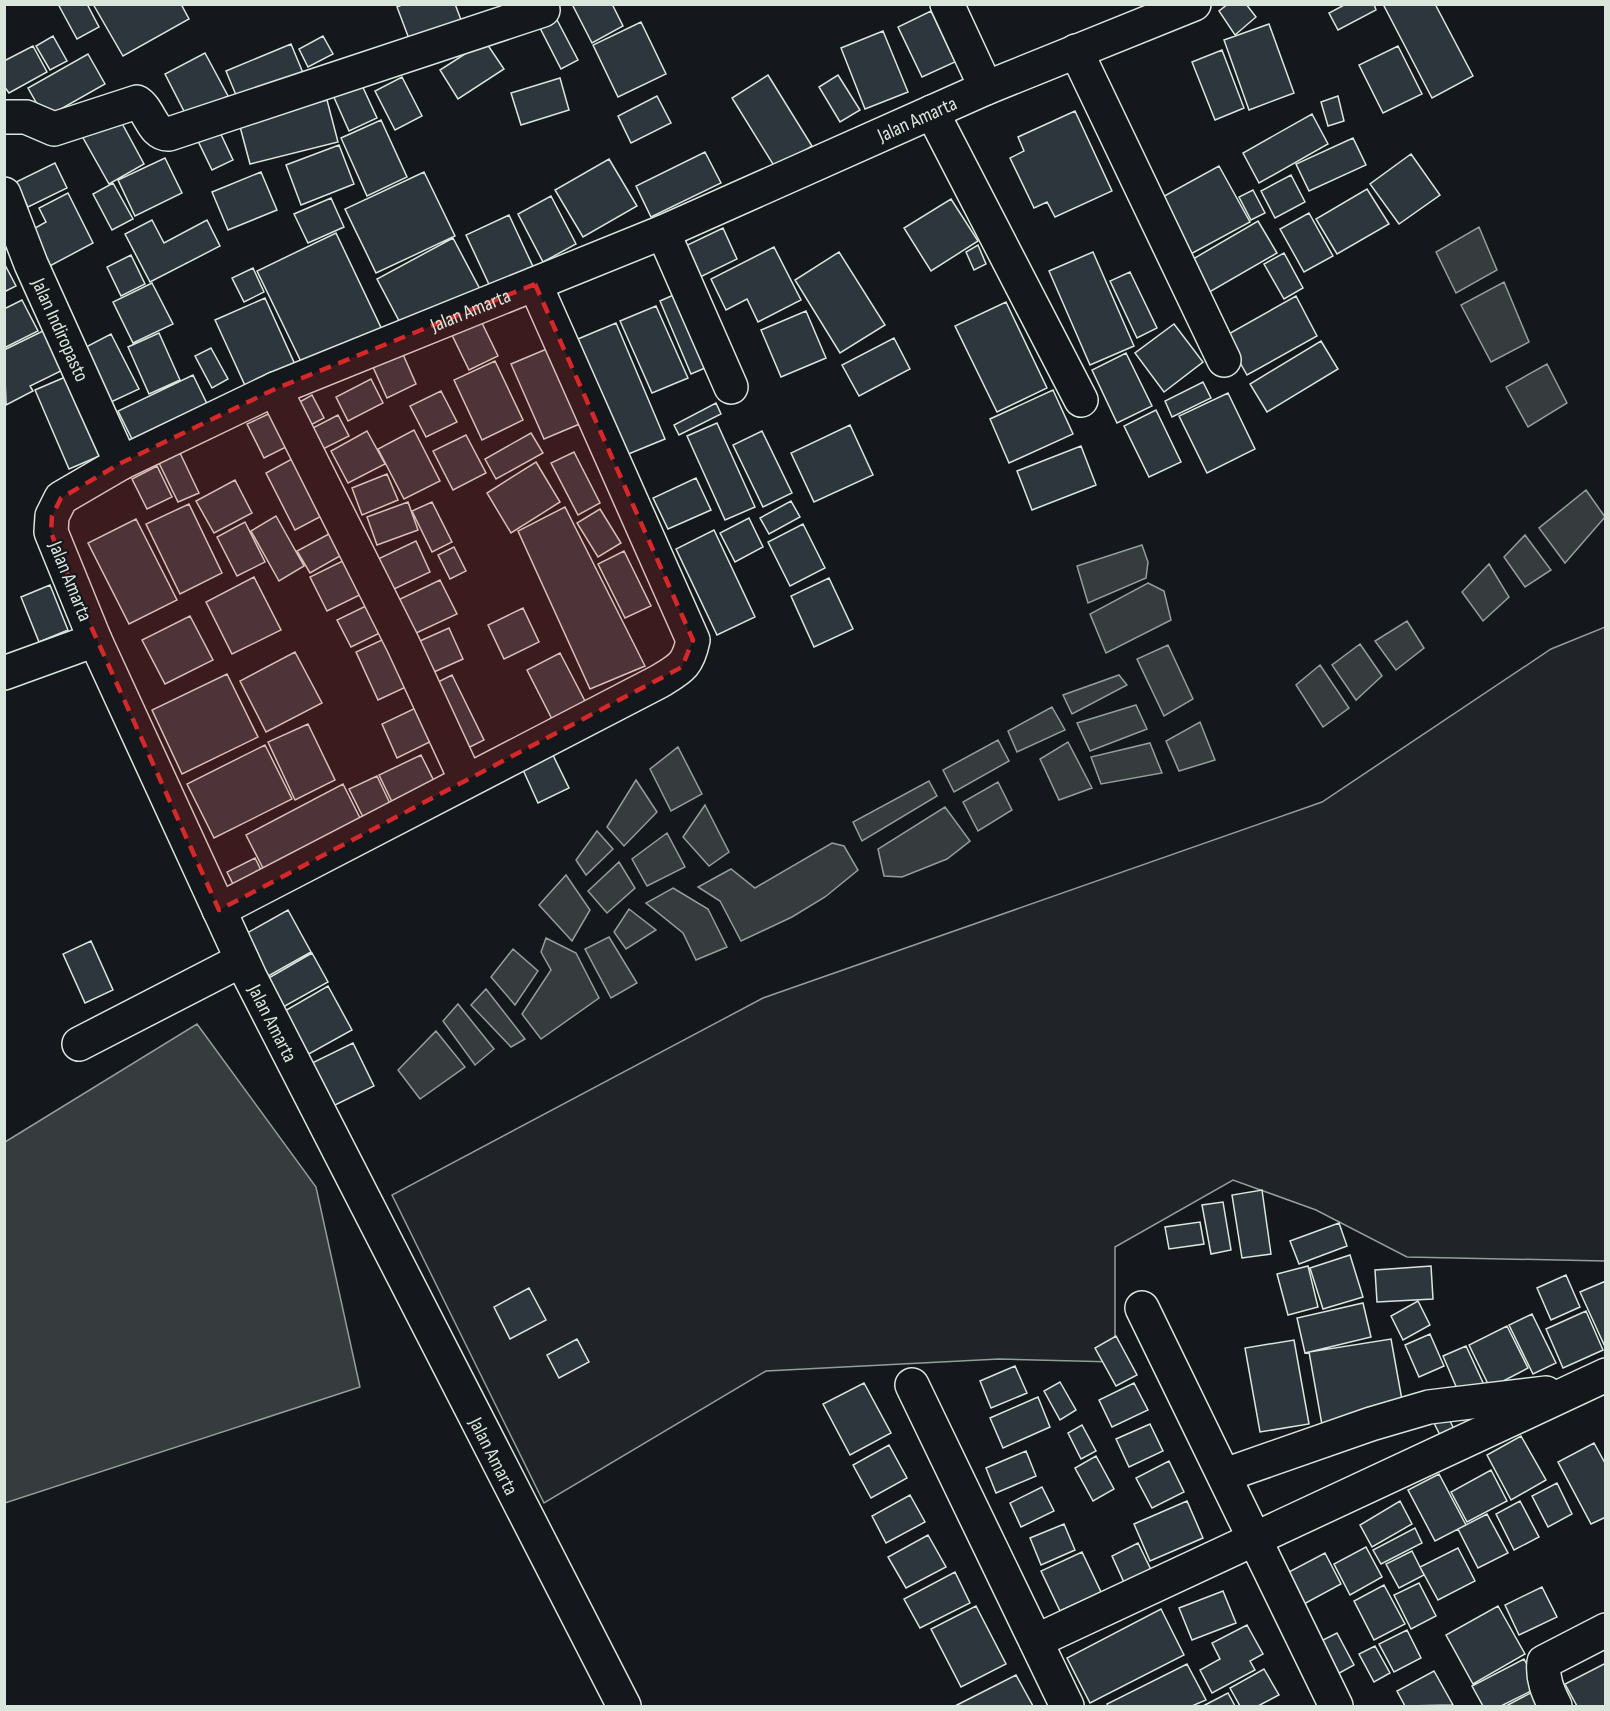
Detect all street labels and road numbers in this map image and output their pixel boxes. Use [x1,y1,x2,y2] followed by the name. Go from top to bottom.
[873,92,961,148] street label: Jalan Amarta
[26,274,94,385] street label: Jalan Indiropasto
[426,284,514,338] street label: Jalan Amarta
[43,537,97,625] street label: Jalan Amarta
[242,980,302,1066] street label: Jalan Amarta
[463,1413,523,1499] street label: Jalan Amarta

